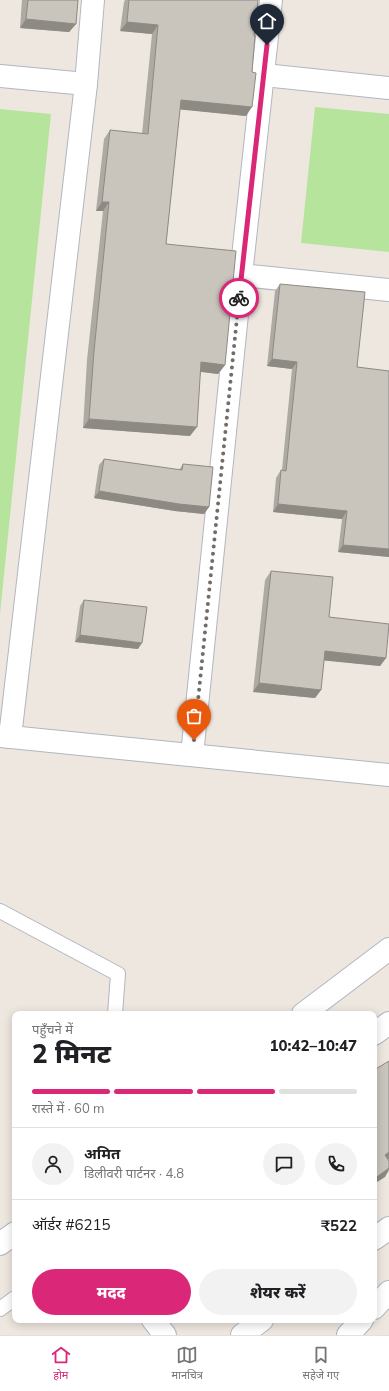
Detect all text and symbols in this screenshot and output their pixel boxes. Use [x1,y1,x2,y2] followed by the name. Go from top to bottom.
[250,4,284,45] pin
[256,10,278,32] icon: home
[219,278,259,318] courier
[228,287,250,309] icon: bike
[177,699,211,740] pin
[183,705,205,727] icon: bag
[32,1021,73,1037] text: पहुँचने में
[270,1036,357,1055] text: 10:42–10:47
[32,1037,111,1070] text: 2 मिनट
[32,1100,105,1116] text: रास्ते में · 60 m
[32,1143,74,1185] button: person
[263,1143,305,1185] button: chat
[315,1143,357,1185] button: phone
[84,1144,120,1163] text: अमित
[84,1165,184,1181] text: डिलीवरी पार्टनर · 4.8
[32,1215,110,1234] text: ऑर्डर #6215
[321,1216,357,1235] text: ₹522
[32,1269,191,1315] button: मदद
[199,1269,357,1315] button: शेयर करें
[50,1344,72,1383] tab: होम
[171,1344,203,1383] tab: मानचित्र
[303,1344,339,1383] tab: सहेजे गए

